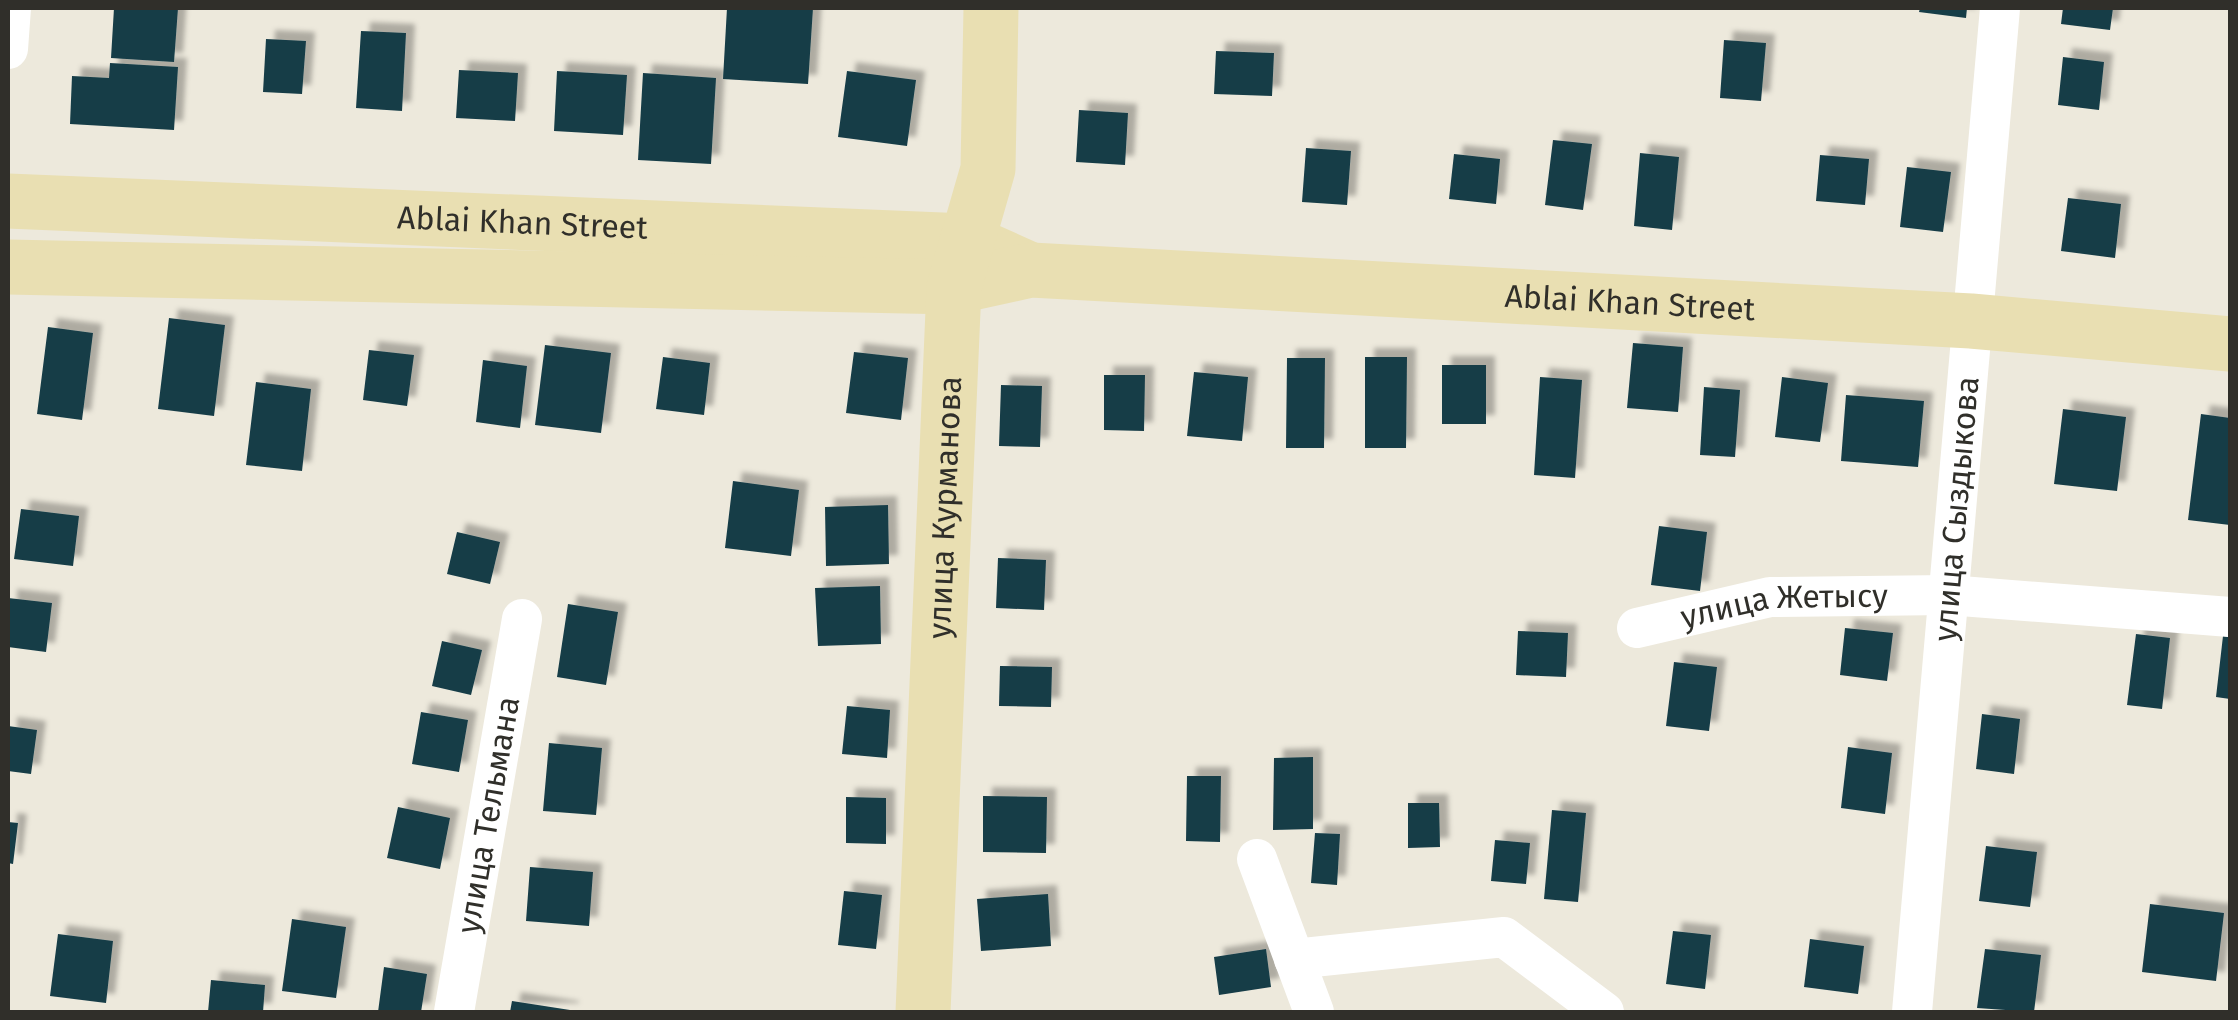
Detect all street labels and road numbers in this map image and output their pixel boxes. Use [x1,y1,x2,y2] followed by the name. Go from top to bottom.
[397,198,649,247] street label: Ablai Khan Street
[1504,277,1757,328] street label: Ablai Khan Street
[920,375,969,640] street label: улица Курманова
[1926,375,1987,643] street label: улица Сыздыкова
[1677,577,1888,636] street label: улица Жетысу
[449,694,527,936] street label: улица Тельмана

